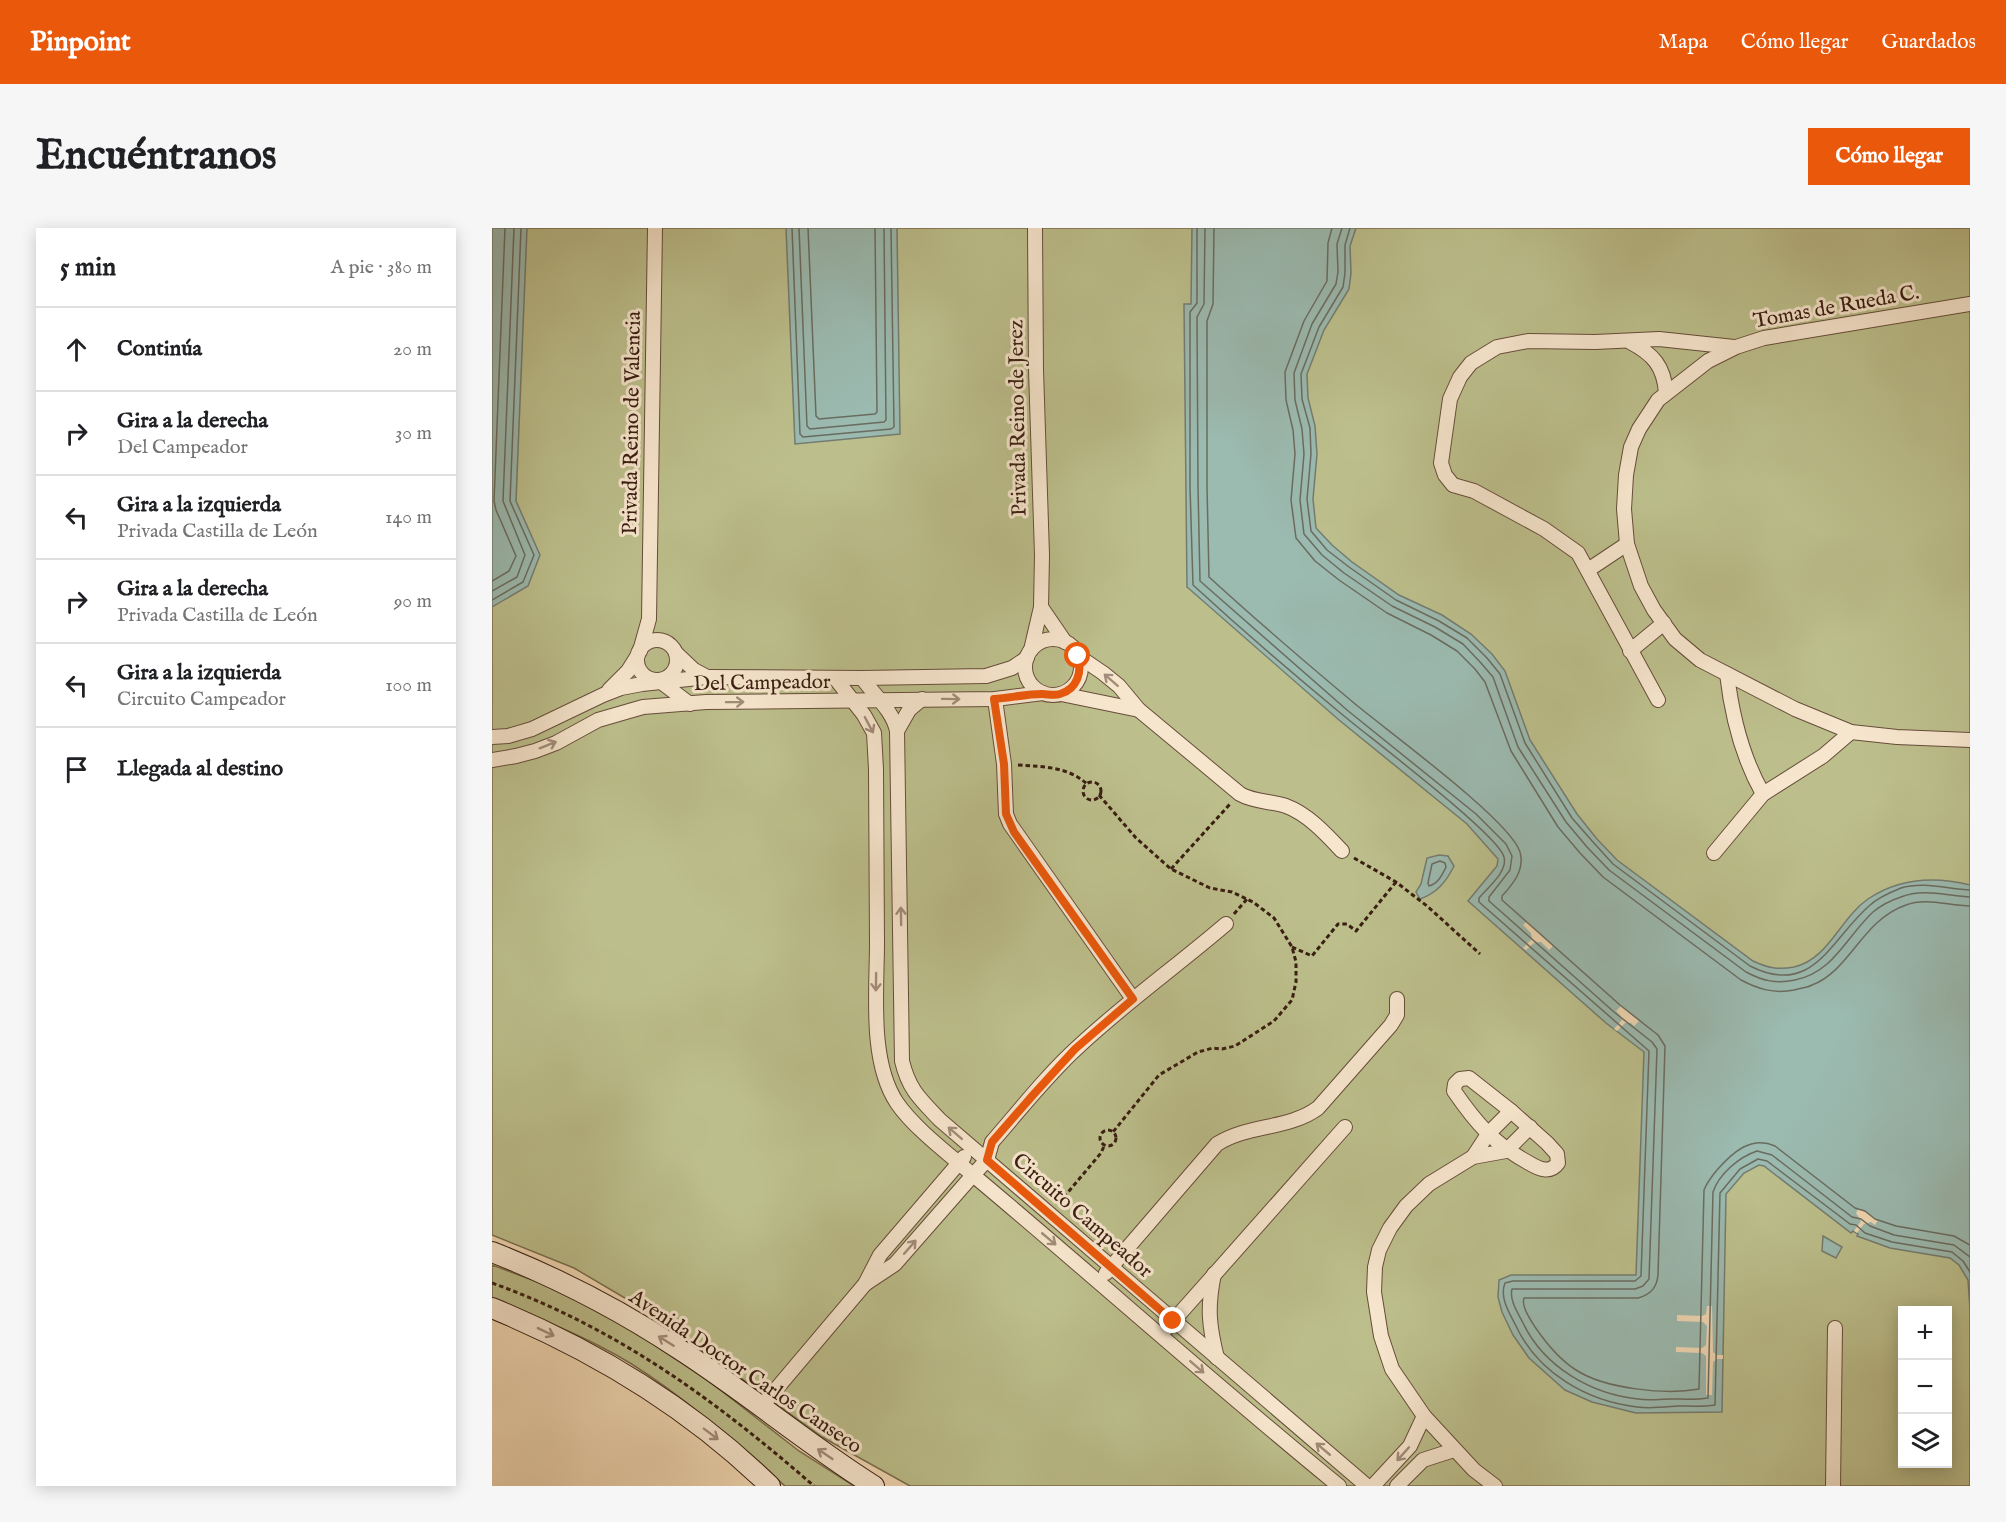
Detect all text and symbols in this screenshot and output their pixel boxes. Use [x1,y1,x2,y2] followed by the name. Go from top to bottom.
[30,25,131,60] text: Pinpoint
[1659,29,1708,56] text: Mapa
[1741,29,1848,56] text: Cómo llegar
[1881,29,1976,56] text: Guardados
[1808,128,1970,185] button: Cómo llegar
[36,130,277,183] text: Encuéntranos
[60,251,116,284] text: 5 min
[331,255,432,280] text: A pie · 380 m
[1751,280,1921,335] street label: Tomas de Rueda C.
[617,310,648,535] street label: Privada Reino de Valencia
[1003,319,1034,517] street label: Privada Reino de Jerez
[60,333,93,366] icon: ahead
[117,335,202,363] text: Continúa
[393,337,432,362] text: 20 m
[117,407,268,435] text: Gira a la derecha
[60,417,93,450] icon: right
[395,421,432,446] text: 30 m
[117,435,248,460] text: Del Campeador
[117,491,281,519] text: Gira a la izquierda
[60,501,93,534] icon: left
[385,505,432,530] text: 140 m
[117,519,318,544] text: Privada Castilla de León
[117,575,268,603] text: Gira a la derecha
[60,585,93,618] icon: right
[394,589,432,614] text: 90 m
[117,603,318,628] text: Privada Castilla de León
[1064,642,1090,668] route start
[117,659,281,687] text: Gira a la izquierda
[60,669,93,702] icon: left
[693,669,831,698] street label: Del Campeador
[385,673,432,698] text: 100 m
[1104,673,1119,687] one-way arrow
[117,687,286,712] text: Circuito Campeador
[941,694,961,705] one-way arrow
[725,696,745,707] one-way arrow
[863,716,875,733] one-way arrow
[539,739,557,750] one-way arrow
[60,753,93,786] icon: arrive
[117,755,283,783] text: Llegada al destino
[895,907,907,927] one-way arrow
[871,971,882,991] one-way arrow
[947,1127,963,1140] one-way arrow
[1006,1148,1158,1285] street label: Circuito Campeador
[1041,1233,1057,1246] one-way arrow
[903,1240,917,1255] one-way arrow
[623,1283,867,1460] street label: Avenida Doctor Carlos Canseco
[1898,1306,1952,1468] map controls
[1898,1306,1952,1360] button: +
[1159,1307,1185,1333] route end
[536,1326,554,1338] one-way arrow
[659,1335,675,1347] one-way arrow
[1189,1360,1204,1374] one-way arrow
[1898,1360,1952,1414] button: −
[1898,1414,1952,1468] button: layers
[703,1428,719,1441] one-way arrow
[1315,1442,1331,1455] one-way arrow
[1396,1447,1410,1462] one-way arrow
[817,1448,834,1460] one-way arrow

